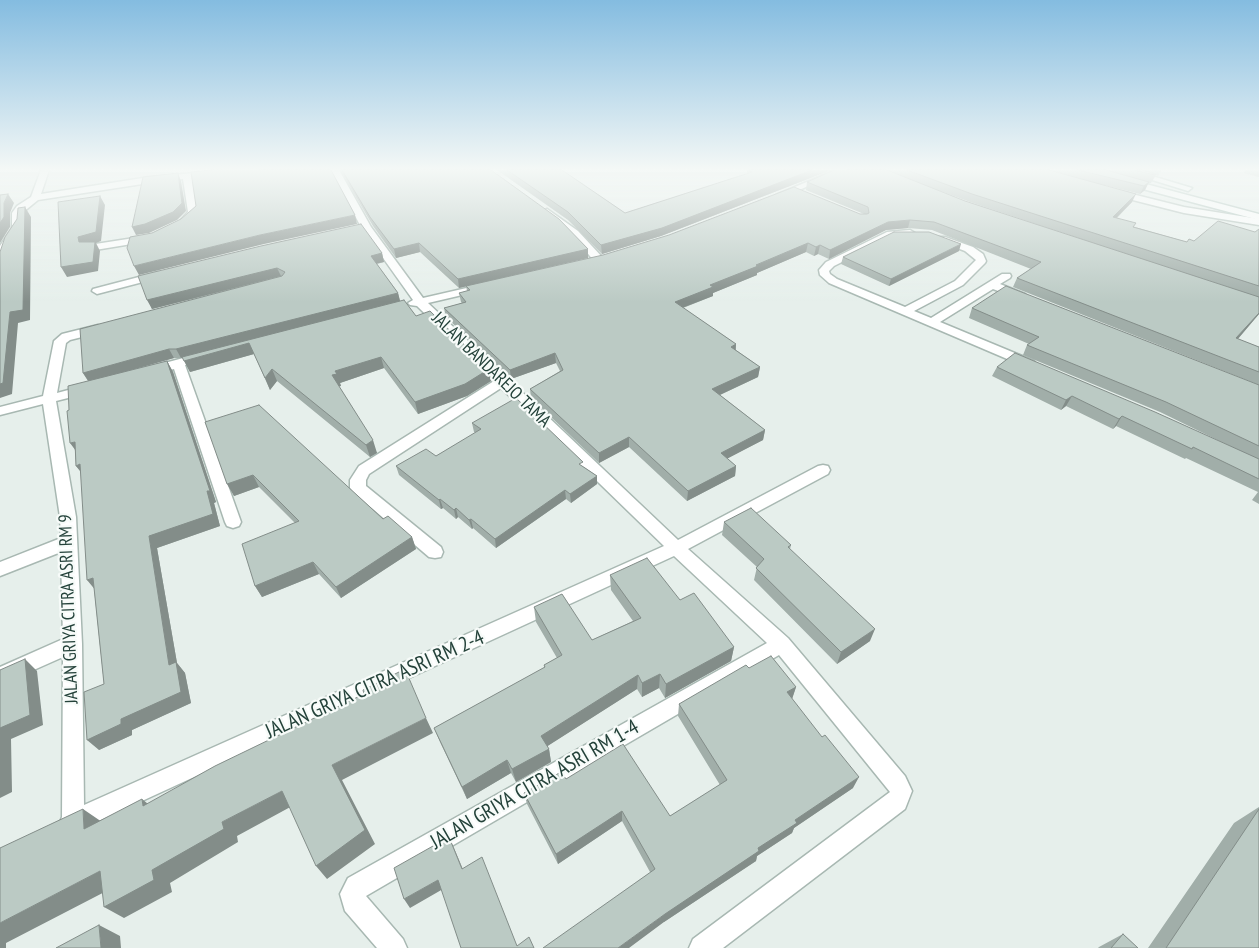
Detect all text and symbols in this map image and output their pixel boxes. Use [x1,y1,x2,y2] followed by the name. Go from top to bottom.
[427,308,555,432] street label: JALAN BANDAREJO TAMA
[55,514,83,704] street label: JALAN GRIYA CITRA ASRI RM 9
[262,625,488,745] street label: JALAN GRIYA CITRA ASRI RM 2-4
[426,715,644,855] street label: JALAN GRIYA CITRA ASRI RM 1-4

